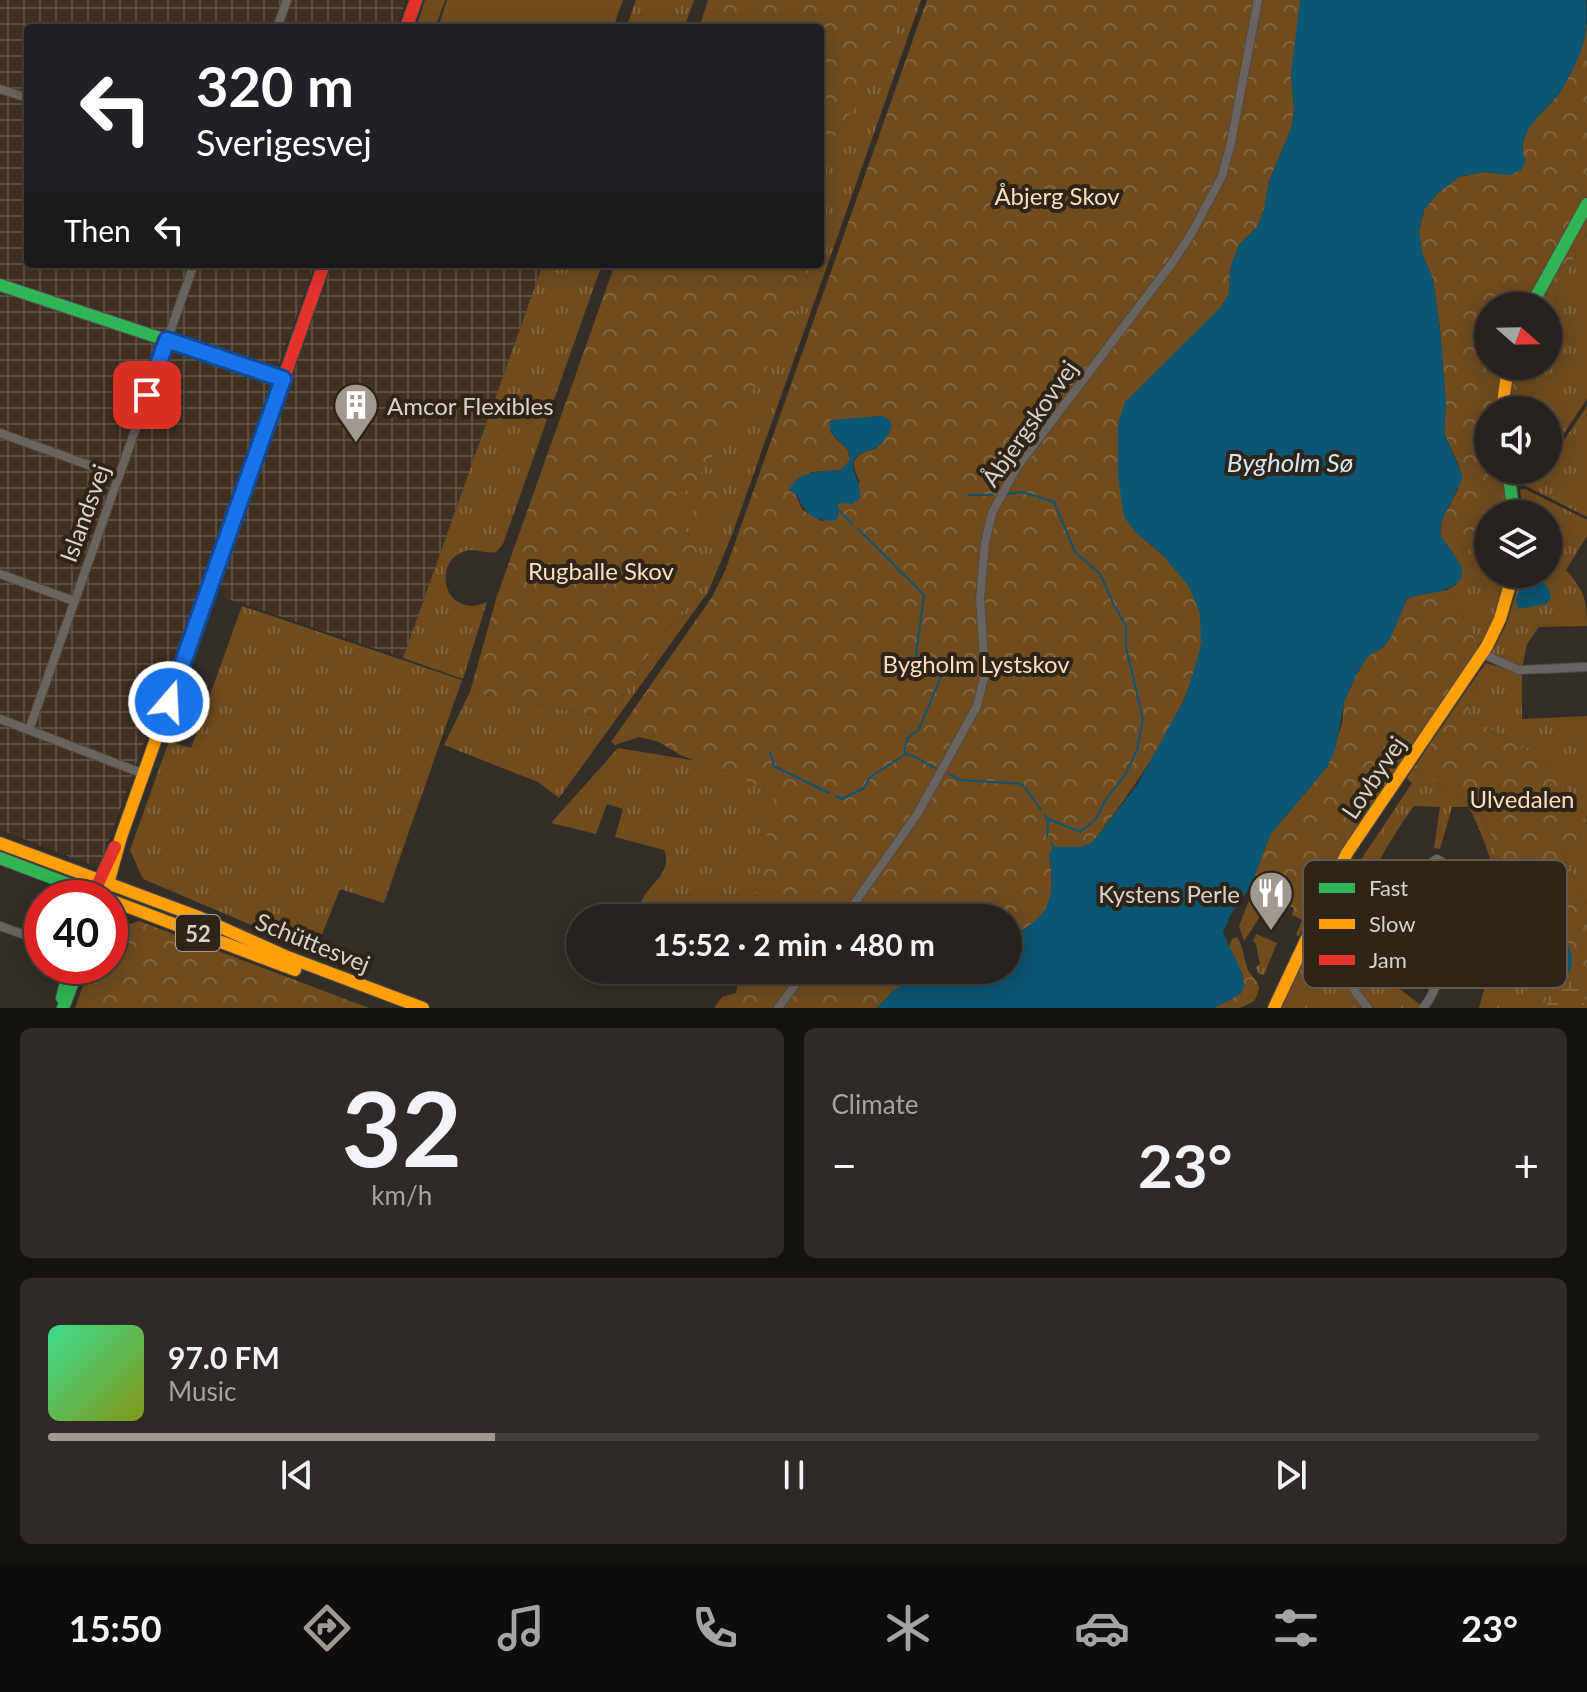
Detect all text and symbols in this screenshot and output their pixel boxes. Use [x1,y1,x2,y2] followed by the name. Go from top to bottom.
[196,52,354,119] text: 320 m
[64,56,168,160] icon: left
[196,120,372,164] text: Sverigesvej
[994,181,1120,210] park label: Åbjerg Skov
[147,208,191,252] icon: left
[64,212,131,248] text: Then
[1474,292,1562,380] north arrow
[1474,292,1562,588] map controls
[975,354,1083,492] street label: Åbjergskovvej
[113,361,181,429] pin
[125,373,169,417] icon: arrive
[332,381,380,444] building icon: Amcor Flexibles
[387,391,554,420] place label: Amcor Flexibles
[1474,396,1562,484] button: sound
[1227,446,1353,478] water label: Bygholm Sø
[53,460,115,566] street label: Islandsvej
[1474,500,1562,588] button: layers
[528,556,675,585] park label: Rugballe Skov
[882,649,1070,678] park label: Bygholm Lystskov
[127,660,211,744] position arrow
[1335,730,1411,824] street label: Lovbyvej
[1470,784,1574,813] park label: Ulvedalen
[1303,860,1567,988] legend
[1247,869,1295,932] restaurant icon: Kystens Perle
[1369,874,1408,901] text: Fast
[1098,879,1240,908] place label: Kystens Perle
[24,880,128,984] speed limit sign: 40
[252,906,374,978] street label: Schüttesvej
[1369,910,1416,937] text: Slow
[176,915,220,951] road number: 52
[653,926,935,962] text: 15:52 · 2 min · 480 m
[1369,946,1407,973] text: Jam
[341,1064,462,1189] text: 32
[832,1088,918,1120] text: Climate
[1138,1129,1233,1201] text: 23°
[832,1139,857,1191] text: −
[1513,1139,1539,1191] text: +
[371,1179,432,1211] text: km/h
[168,1339,280,1375] text: 97.0 FM
[168,1375,236,1407] text: Music
[275,1453,319,1497] icon: previous
[772,1453,816,1497] icon: pause
[1269,1453,1313,1497] icon: next
[299,1600,355,1656] icon: directions
[493,1600,549,1656] icon: music
[687,1600,743,1656] icon: phone
[880,1600,936,1656] icon: climate
[1074,1600,1130,1656] icon: car
[1268,1600,1324,1656] icon: filters
[69,1606,162,1650] text: 15:50
[1461,1606,1518,1650] text: 23°

